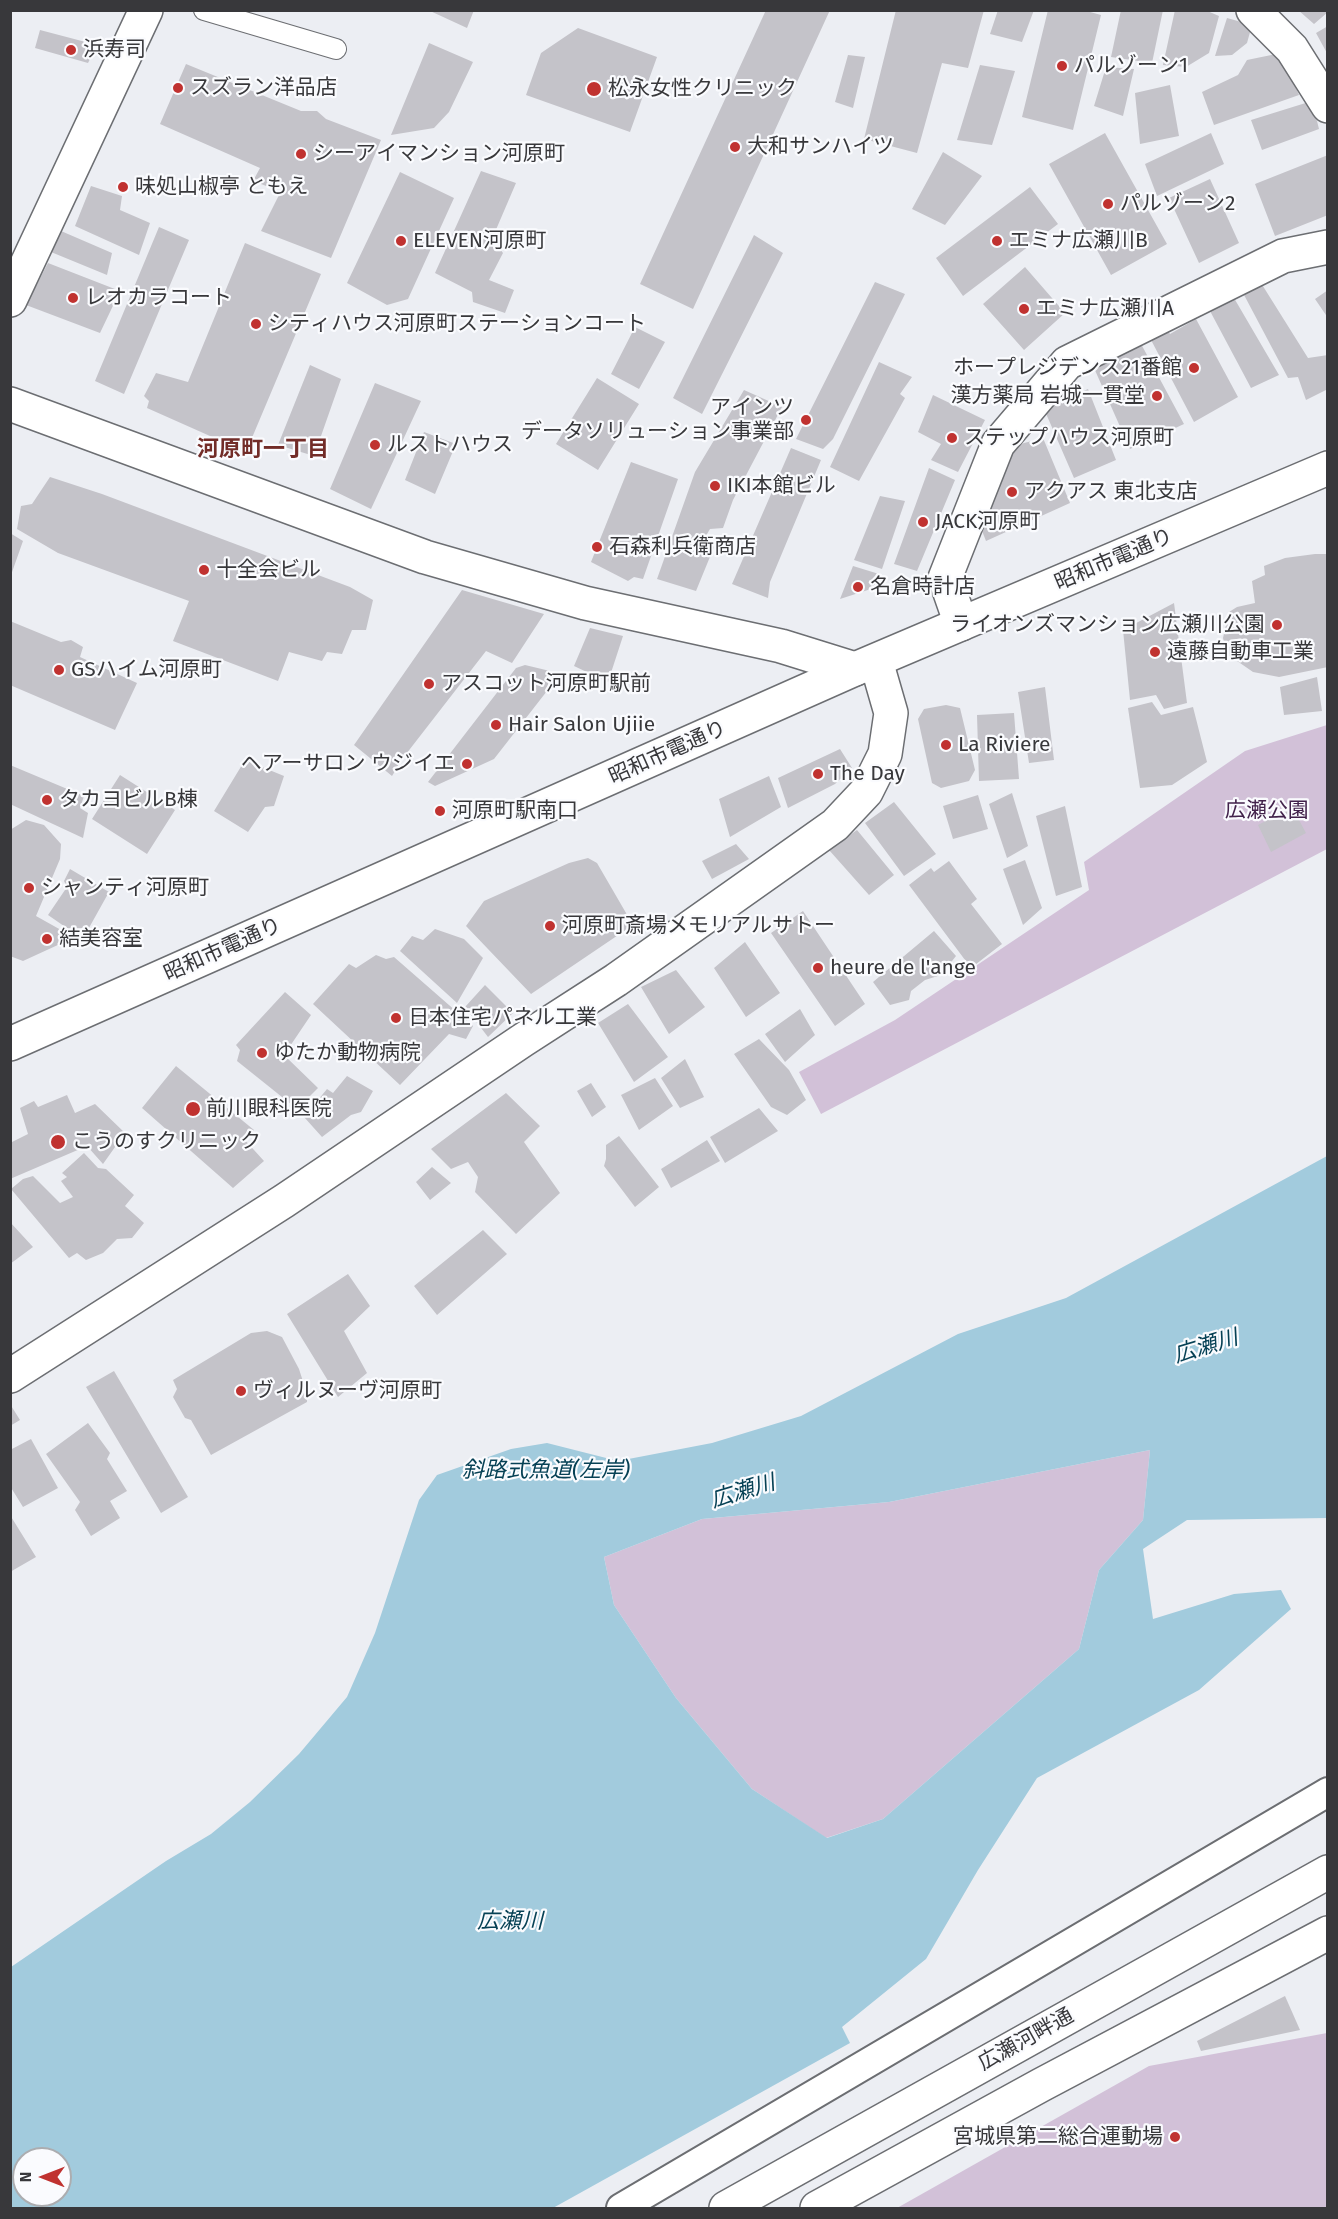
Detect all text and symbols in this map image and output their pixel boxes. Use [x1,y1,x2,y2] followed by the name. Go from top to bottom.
[83,37,146,63] place label: 浜寿司
[64,43,78,57] marker: 浜寿司
[1074,53,1188,79] place label: パルゾーン1
[1055,59,1069,73] marker: パルゾーン1
[190,75,337,101] place label: スズラン洋品店
[608,76,797,102] place label: 松永女性クリニック
[585,80,603,98] marker: 松永女性クリニック
[171,81,185,95] marker: スズラン洋品店
[747,134,894,160] place label: 大和サンハイツ
[728,140,742,154] marker: 大和サンハイツ
[313,141,565,167] place label: シーアイマンション河原町
[294,147,308,161] marker: シーアイマンション河原町
[135,174,309,200] place label: 味処山椒亭 ともえ
[116,180,130,194] marker: 味処山椒亭 ともえ
[1120,191,1235,217] place label: パルゾーン2
[1101,197,1115,211] marker: パルゾーン2
[413,228,546,254] place label: ELEVEN河原町
[1009,228,1148,254] place label: エミナ広瀬川B
[394,234,408,248] marker: ELEVEN河原町
[990,234,1004,248] marker: エミナ広瀬川B
[85,285,232,311] place label: レオカラコート
[66,291,80,305] marker: レオカラコート
[1036,296,1174,322] place label: エミナ広瀬川A
[1017,302,1031,316] marker: エミナ広瀬川A
[268,311,646,337] place label: シティハウス河原町ステーションコート
[249,317,263,331] marker: シティハウス河原町ステーションコート
[953,355,1182,381] place label: ホープレジデンス21番館
[1187,361,1201,375] marker: ホープレジデンス21番館
[950,383,1145,409] place label: 漢方薬局 岩城一貫堂
[1150,389,1164,403] marker: 漢方薬局 岩城一貫堂
[521,395,794,445] place label: アインツ データソリューション事業部
[799,413,813,427] marker: アインツ データソリューション事業部
[964,425,1174,451] place label: ステップハウス河原町
[945,431,959,445] marker: ステップハウス河原町
[387,432,513,458] place label: ルストハウス
[197,437,329,463] district label: 河原町一丁目
[368,438,382,452] marker: ルストハウス
[727,473,836,499] place label: IKI本館ビル
[708,479,722,493] marker: IKI本館ビル
[1024,479,1198,505] place label: アクアス 東北支店
[1005,485,1019,499] marker: アクアス 東北支店
[935,509,1040,535] place label: JACK河原町
[916,515,930,529] marker: JACK河原町
[1051,524,1177,596] street label: 昭和市電通り
[609,534,756,560] place label: 石森利兵衛商店
[590,540,604,554] marker: 石森利兵衛商店
[216,557,321,583] place label: 十全会ビル
[197,563,211,577] marker: 十全会ビル
[870,574,975,600] place label: 名倉時計店
[851,580,865,594] marker: 名倉時計店
[950,612,1265,638] place label: ライオンズマンション広瀬川公園
[1270,618,1284,632] marker: ライオンズマンション広瀬川公園
[1167,639,1314,665] place label: 遠藤自動車工業
[1148,645,1162,659] marker: 遠藤自動車工業
[71,657,222,683] place label: GSハイム河原町
[52,663,66,677] marker: GSハイム河原町
[441,671,651,697] place label: アスコット河原町駅前
[422,677,436,691] marker: アスコット河原町駅前
[508,712,655,738] place label: Hair Salon Ujiie
[605,716,731,790] street label: 昭和市電通り
[489,718,503,732] marker: Hair Salon Ujiie
[958,732,1050,758] place label: La Riviere
[939,738,953,752] marker: La Riviere
[241,751,455,777] place label: ヘアーサロン ウジイエ
[460,757,474,771] marker: ヘアーサロン ウジイエ
[830,761,905,787] place label: The Day
[811,767,825,781] marker: The Day
[59,787,198,813] place label: タカヨビルB棟
[40,793,54,807] marker: タカヨビルB棟
[452,798,578,824] place label: 河原町駅南口
[1225,798,1309,824] park label: 広瀬公園
[433,804,447,818] marker: 河原町駅南口
[41,875,209,901] place label: シャンティ河原町
[22,881,36,895] marker: シャンティ河原町
[160,913,286,987] street label: 昭和市電通り
[562,913,835,939] place label: 河原町斎場メモリアルサトー
[543,919,557,933] marker: 河原町斎場メモリアルサトー
[59,926,143,952] place label: 結美容室
[40,932,54,946] marker: 結美容室
[830,955,976,981] place label: heure de l'ange
[811,961,825,975] marker: heure de l'ange
[408,1005,597,1031] place label: 日本住宅パネル工業
[389,1011,403,1025] marker: 日本住宅パネル工業
[274,1040,421,1066] place label: ゆたか動物病院
[255,1046,269,1060] marker: ゆたか動物病院
[206,1096,332,1122] place label: 前川眼科医院
[184,1100,202,1118] marker: 前川眼科医院
[72,1129,261,1155] place label: こうのすクリニック
[49,1133,67,1151] marker: こうのすクリニック
[1171,1325,1241,1369] water label: 広瀬川
[253,1378,442,1404] place label: ヴィルヌーヴ河原町
[234,1384,248,1398] marker: ヴィルヌーヴ河原町
[462,1458,630,1484] water label: 斜路式魚道(左岸)
[708,1470,778,1514] water label: 広瀬川
[477,1909,543,1935] water label: 広瀬川
[974,2004,1078,2076] street label: 広瀬河畔通
[953,2124,1163,2150] place label: 宮城県第二総合運動場
[1168,2130,1182,2144] marker: 宮城県第二総合運動場
[12,2147,72,2207] north arrow
[16,2172,35,2182] text: N

